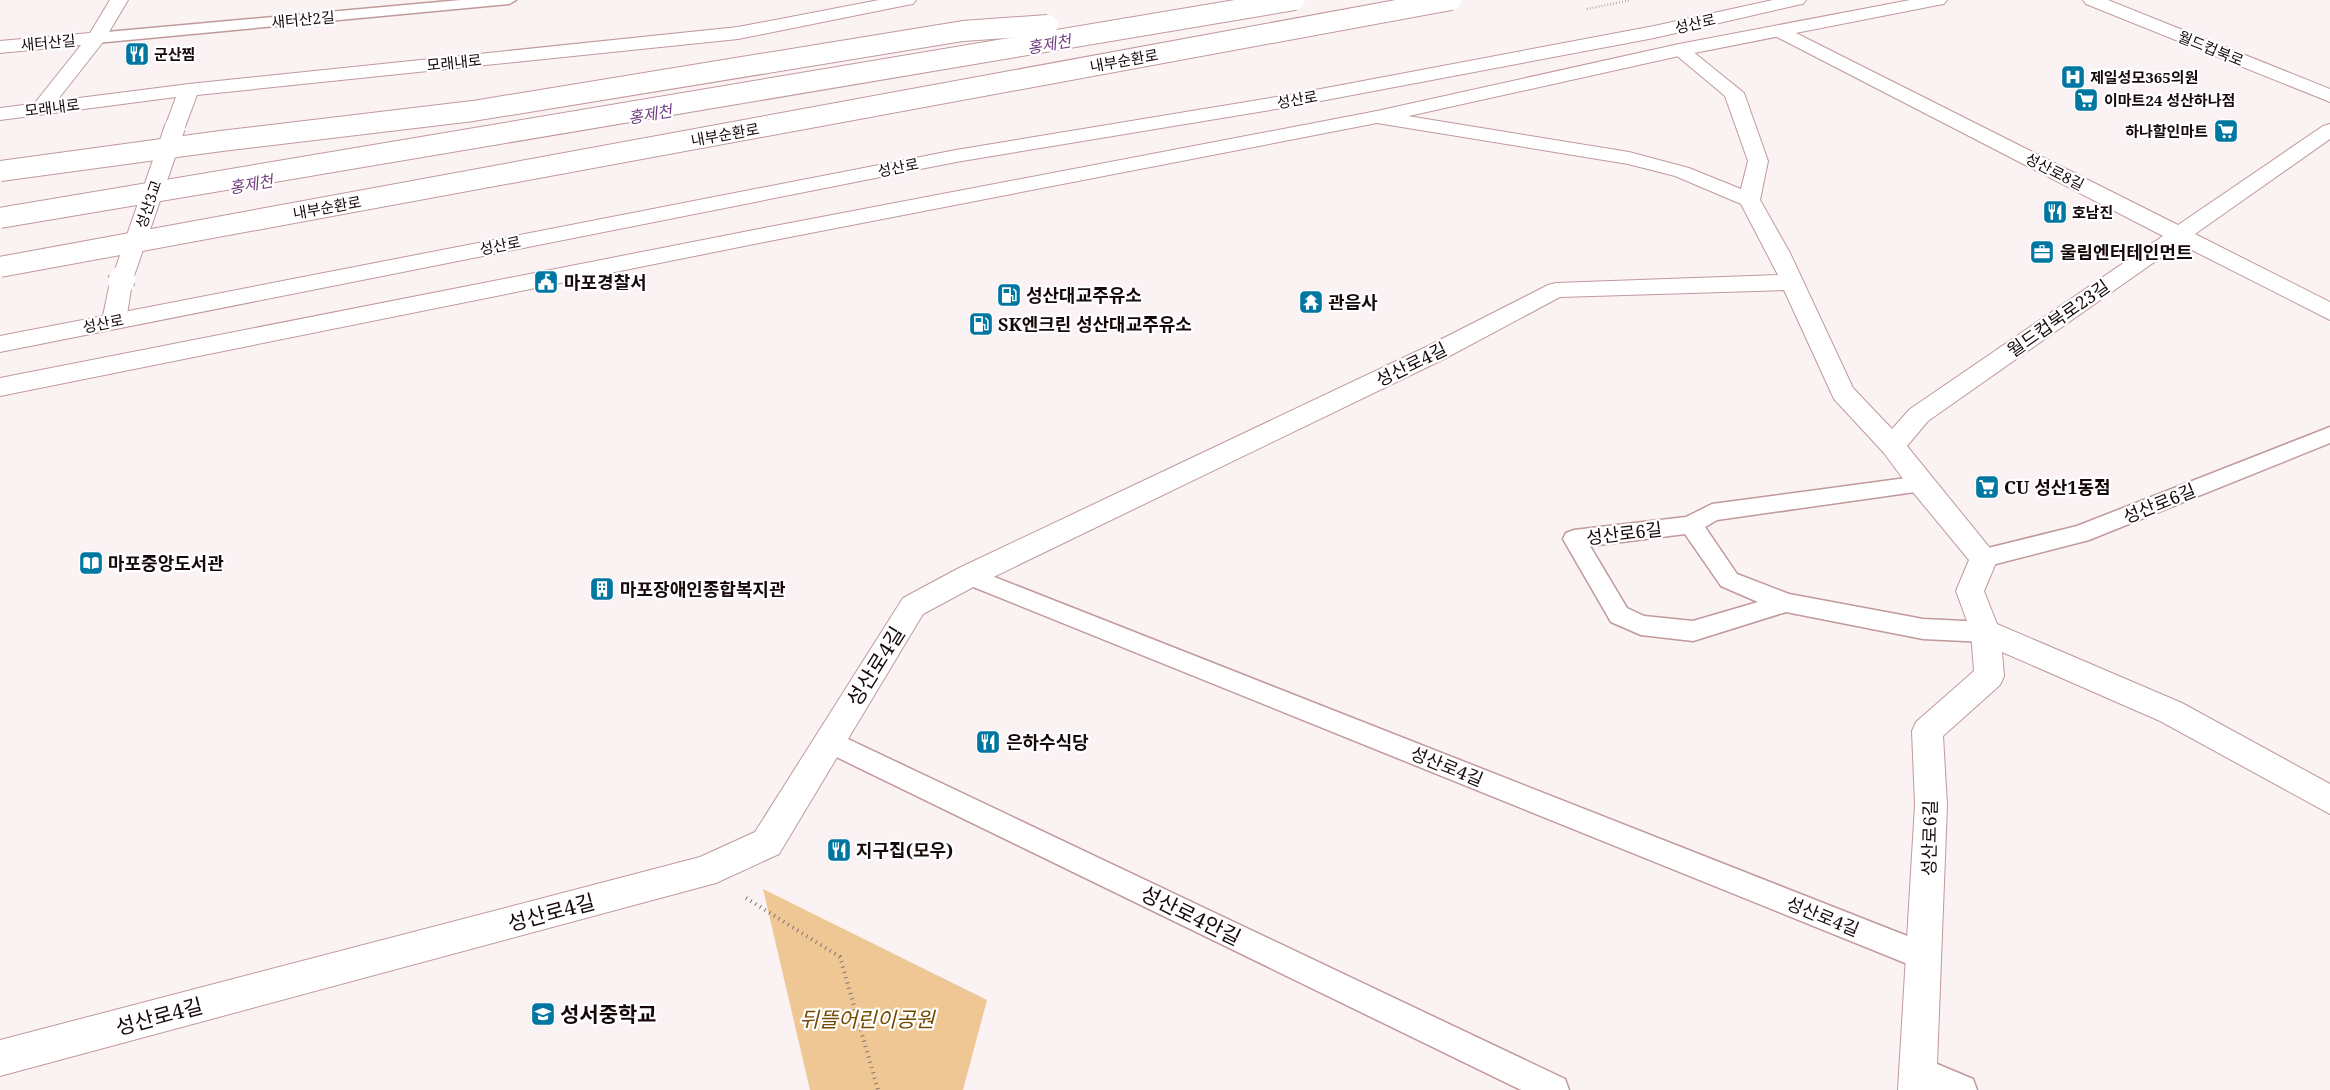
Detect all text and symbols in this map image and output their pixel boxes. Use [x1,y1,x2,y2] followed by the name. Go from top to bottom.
[270,6,336,32] street label: 새터산2길
[1673,9,1717,37] street label: 성산로
[2175,26,2247,70] street label: 월드컵북로
[1025,29,1075,59] water label: 홍제천
[20,30,76,54] street label: 새터산길
[124,41,150,67] restaurant icon: 군산찜
[154,44,195,64] place label: 군산찜
[1088,44,1160,76] street label: 내부순환로
[426,49,482,75] street label: 모래내로
[2060,64,2086,90] hospital icon: 제일성모365의원
[2090,67,2198,87] place label: 제일성모365의원
[1275,86,1319,112] street label: 성산로
[2073,87,2099,113] supermarket icon: 이마트24 성산하나점
[2104,90,2235,110] place label: 이마트24 성산하나점
[23,94,81,120] street label: 모래내로
[626,99,676,129] water label: 홍제천
[689,118,761,150] street label: 내부순환로
[2213,118,2239,144] supermarket icon: 하나할인마트
[2125,121,2208,141] place label: 하나할인마트
[2022,148,2088,194] street label: 성산로8길
[876,153,920,181] street label: 성산로
[227,169,277,199] water label: 홍제천
[130,177,166,231] street label: 성산3교
[291,191,363,223] street label: 내부순환로
[2042,199,2068,225] restaurant icon: 호남진
[2072,202,2113,222] place label: 호남진
[478,231,522,259] street label: 성산로
[2029,239,2055,265] office icon: 울림엔터테인먼트
[2060,240,2192,264] place label: 울림엔터테인먼트
[533,269,559,295] public building icon: 마포경찰서
[564,270,647,294] place label: 마포경찰서
[2002,274,2114,362] street label: 월드컵북로23길
[996,282,1022,308] fuel station icon: 성산대교주유소
[1026,283,1142,307] place label: 성산대교주유소
[1298,289,1324,315] temple icon: 관음사
[1328,290,1378,314] place label: 관음사
[81,309,125,337] street label: 성산로
[968,311,994,337] fuel station icon: SK엔크린 성산대교주유소
[998,312,1192,336] place label: SK엔크린 성산대교주유소
[1371,336,1451,392] street label: 성산로4길
[1974,474,2000,500] supermarket icon: CU 성산1동점
[2004,475,2111,499] place label: CU 성산1동점
[2119,478,2199,528] street label: 성산로6길
[1585,516,1663,550] street label: 성산로6길
[78,550,104,576] library icon: 마포중앙도서관
[108,551,224,575] place label: 마포중앙도서관
[589,576,615,602] building icon: 마포장애인종합복지관
[620,577,786,601] place label: 마포장애인종합복지관
[840,621,910,711] street label: 성산로4길
[975,729,1001,755] restaurant icon: 은하수식당
[1006,730,1089,754] place label: 은하수식당
[1407,741,1487,791] street label: 성산로4길
[1916,800,1942,876] street label: 성산로6길
[826,837,852,863] restaurant icon: 지구집(모우)
[856,838,953,862] place label: 지구집(모우)
[1136,879,1246,951] street label: 성산로4안길
[504,887,598,937] street label: 성산로4길
[1783,891,1863,941] street label: 성산로4길
[112,991,206,1041] street label: 성산로4길
[560,1000,657,1028] place label: 성서중학교
[530,1001,556,1027] school or university icon: 성서중학교
[799,1005,936,1033] park label: 뒤뜰어린이공원

